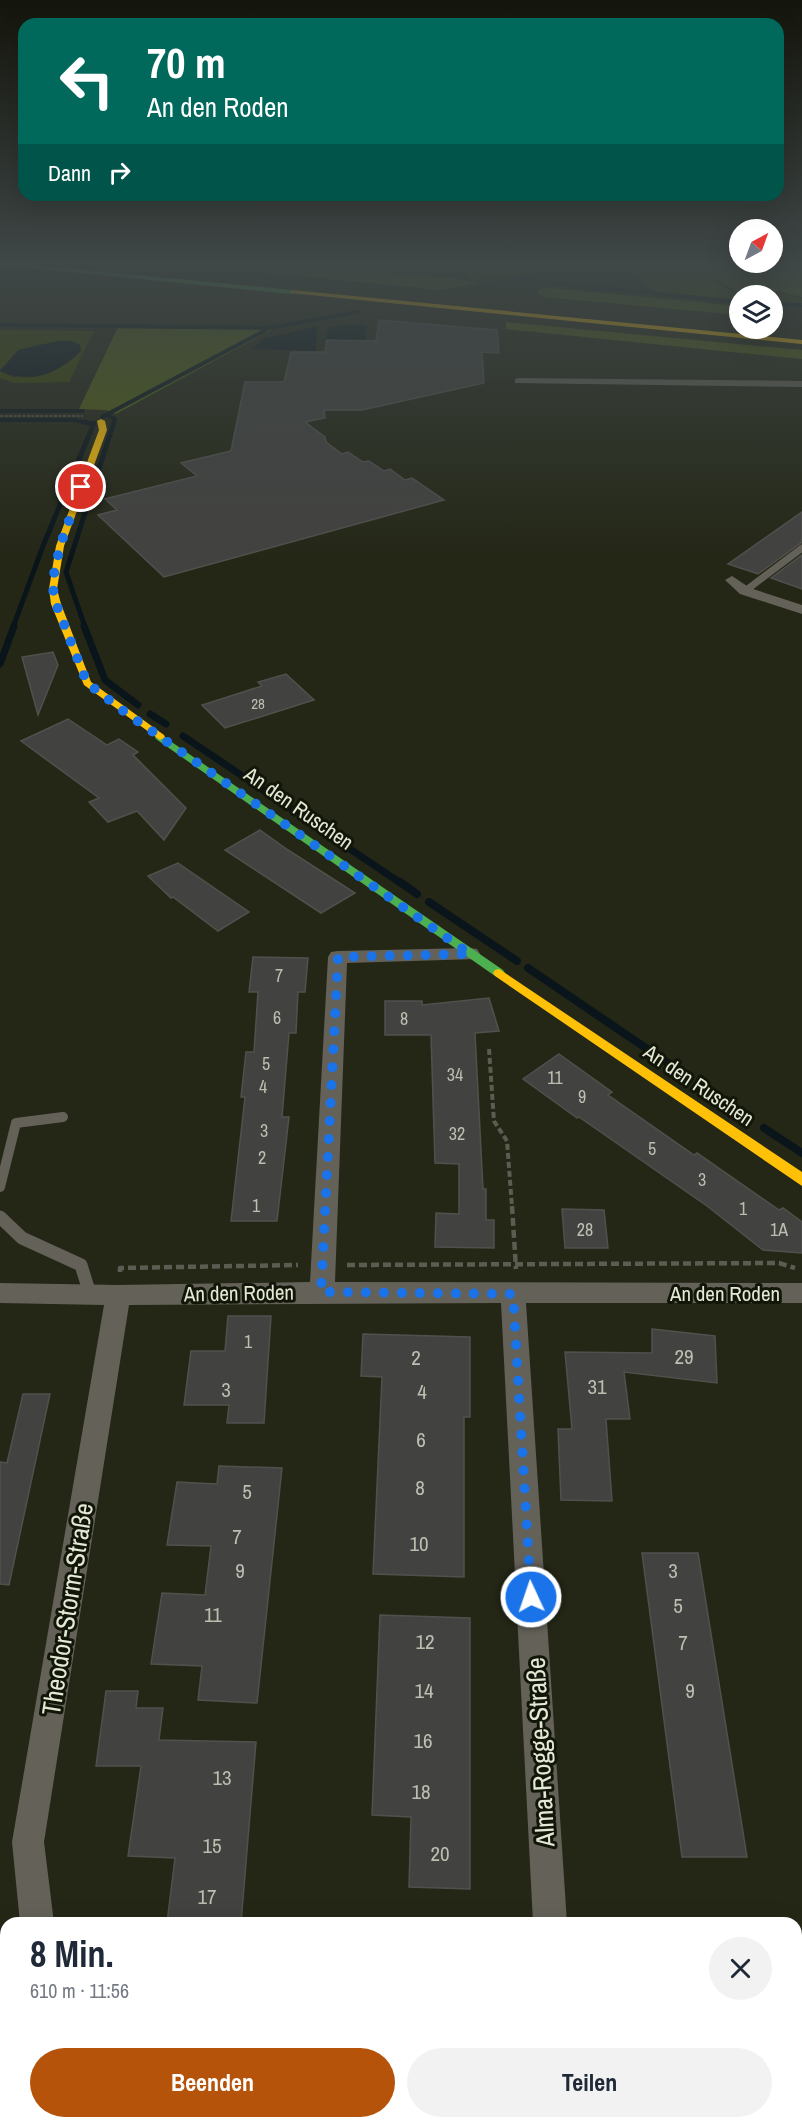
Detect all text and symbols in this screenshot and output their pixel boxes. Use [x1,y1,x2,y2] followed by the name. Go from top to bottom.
[147,35,226,91] text: 70 m
[48,42,126,120] icon: left
[147,89,289,125] text: An den Roden
[103,156,136,189] icon: right
[48,158,91,188] text: Dann
[729,219,783,273] north arrow
[729,219,783,339] map controls
[729,285,783,339] button: layers
[55,461,106,512] pin
[64,470,97,503] icon: arrive
[251,693,265,714] house number: 28
[238,759,359,856] street label: An den Ruschen
[275,963,283,988] house number: 7
[273,1005,281,1030] house number: 6
[400,1006,408,1031] house number: 8
[637,1037,760,1133] street label: An den Ruschen
[262,1051,270,1076] house number: 5
[447,1062,463,1087] house number: 34
[547,1065,563,1090] house number: 11
[259,1074,267,1099] house number: 4
[578,1084,586,1109] house number: 9
[260,1118,268,1143] house number: 3
[449,1121,465,1146] house number: 32
[648,1136,656,1161] house number: 5
[258,1145,266,1170] house number: 2
[698,1167,706,1192] house number: 3
[252,1193,261,1218] house number: 1
[739,1196,748,1221] house number: 1
[577,1217,593,1242] house number: 28
[770,1217,788,1242] house number: 1A
[183,1278,294,1308] street label: An den Roden
[669,1279,780,1308] street label: An den Roden
[244,1329,253,1354] house number: 1
[674,1342,694,1371] house number: 29
[411,1343,421,1372] house number: 2
[587,1372,607,1401] house number: 31
[221,1375,231,1404] house number: 3
[417,1377,427,1406] house number: 4
[416,1425,426,1454] house number: 6
[415,1473,425,1502] house number: 8
[242,1477,252,1506] house number: 5
[33,1500,101,1718] street label: Theodor-Storm-Straße
[232,1522,242,1551] house number: 7
[409,1529,429,1558] house number: 10
[235,1556,245,1585] house number: 9
[668,1556,678,1585] house number: 3
[499,1565,563,1629] position arrow
[673,1591,683,1620] house number: 5
[204,1600,222,1629] house number: 11
[415,1627,435,1656] house number: 12
[678,1628,688,1657] house number: 7
[518,1656,562,1849] street label: Alma-Rogge-Straße
[414,1676,434,1705] house number: 14
[685,1676,695,1705] house number: 9
[413,1726,433,1755] house number: 16
[212,1763,232,1792] house number: 13
[411,1777,431,1806] house number: 18
[202,1831,222,1860] house number: 15
[430,1839,450,1868] house number: 20
[197,1882,217,1911] house number: 17
[30,1930,114,1978] text: 8 Min.
[709,1937,772,2000] button: close
[30,1977,129,2004] text: 610 m · 11:56
[30,2048,395,2117] button: Beenden
[407,2048,772,2117] button: Teilen

